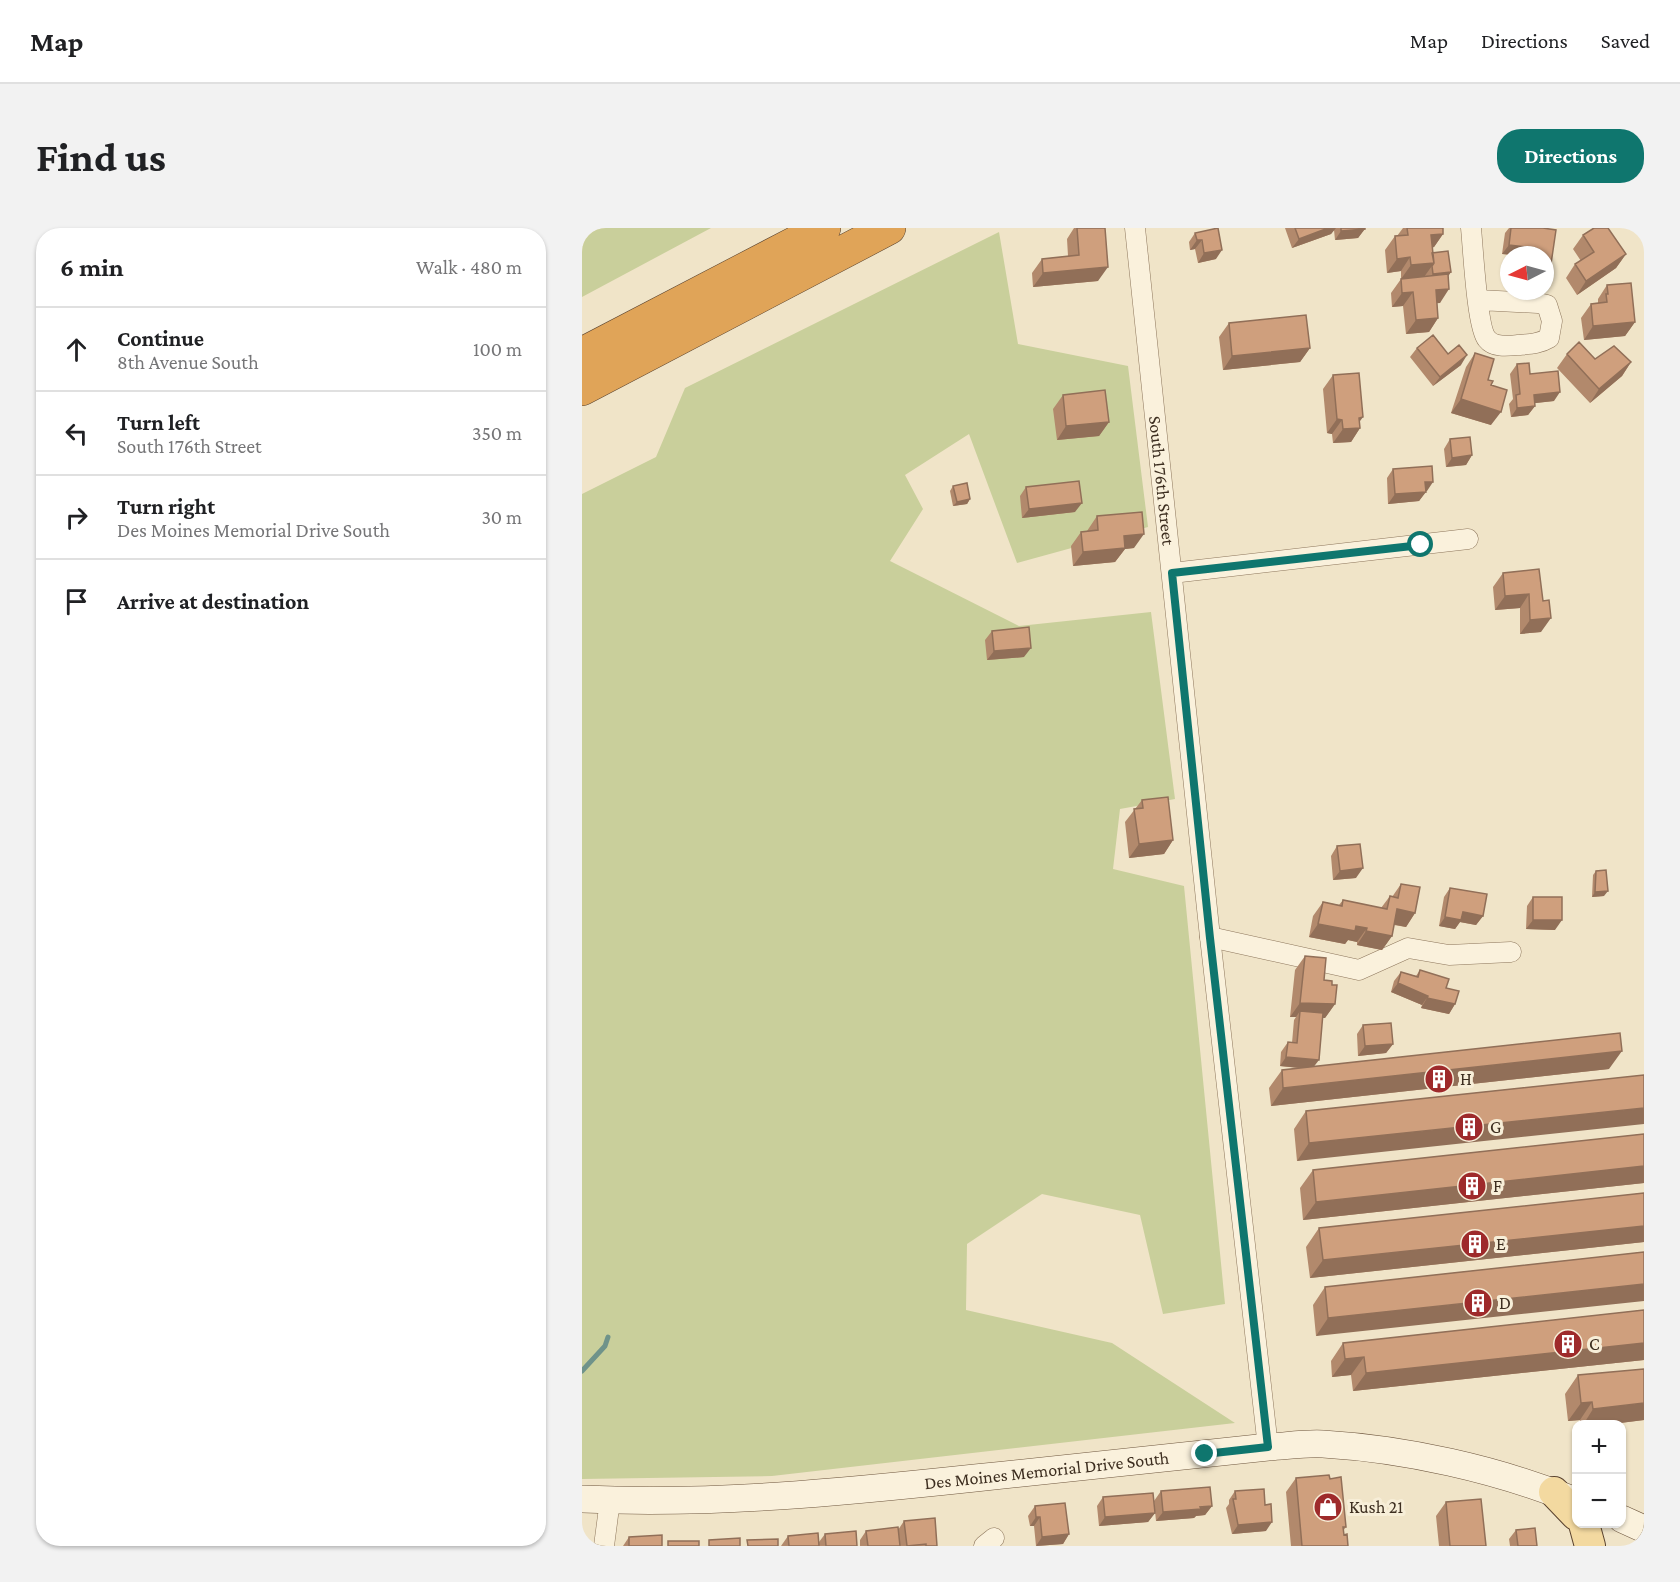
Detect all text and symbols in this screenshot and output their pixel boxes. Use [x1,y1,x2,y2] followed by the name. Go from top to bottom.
[30,26,83,57] text: Map
[1410,29,1448,53] text: Map
[1481,29,1568,53] text: Directions
[1601,29,1650,53] text: Saved
[1497,129,1644,183] button: Directions
[36,133,166,180] text: Find us
[1500,246,1554,300] north arrow
[60,253,124,282] text: 6 min
[416,256,522,278] text: Walk · 480 m
[117,326,204,351] text: Continue
[60,333,93,366] icon: ahead
[473,338,522,360] text: 100 m
[117,351,259,373] text: 8th Avenue South
[117,410,200,435] text: Turn left
[1145,415,1179,547] street label: South 176th Street
[60,417,93,450] icon: left
[472,422,522,444] text: 350 m
[117,435,262,457] text: South 176th Street
[117,494,215,519] text: Turn right
[60,501,93,534] icon: right
[481,506,522,528] text: 30 m
[117,519,390,541] text: Des Moines Memorial Drive South
[1407,531,1433,557] route start
[60,585,93,618] icon: arrive
[117,589,309,614] text: Arrive at destination
[1423,1063,1455,1095] building icon: H
[1460,1069,1472,1089] place label: H
[1453,1111,1485,1143] building icon: G
[1490,1117,1501,1137] place label: G
[1456,1170,1488,1202] building icon: F
[1493,1176,1502,1196] place label: F
[1459,1228,1491,1260] building icon: E
[1496,1234,1506,1254] place label: E
[1462,1287,1494,1319] building icon: D
[1499,1293,1511,1313] place label: D
[1552,1328,1584,1360] building icon: C
[1589,1334,1600,1354] place label: C
[1572,1420,1626,1528] map controls
[1572,1420,1626,1474] button: +
[1191,1440,1217,1466] route end
[923,1447,1170,1493] street label: Des Moines Memorial Drive South
[1572,1474,1626,1528] button: −
[1312,1491,1344,1523] shop icon: Kush 21
[1349,1497,1403,1517] place label: Kush 21

